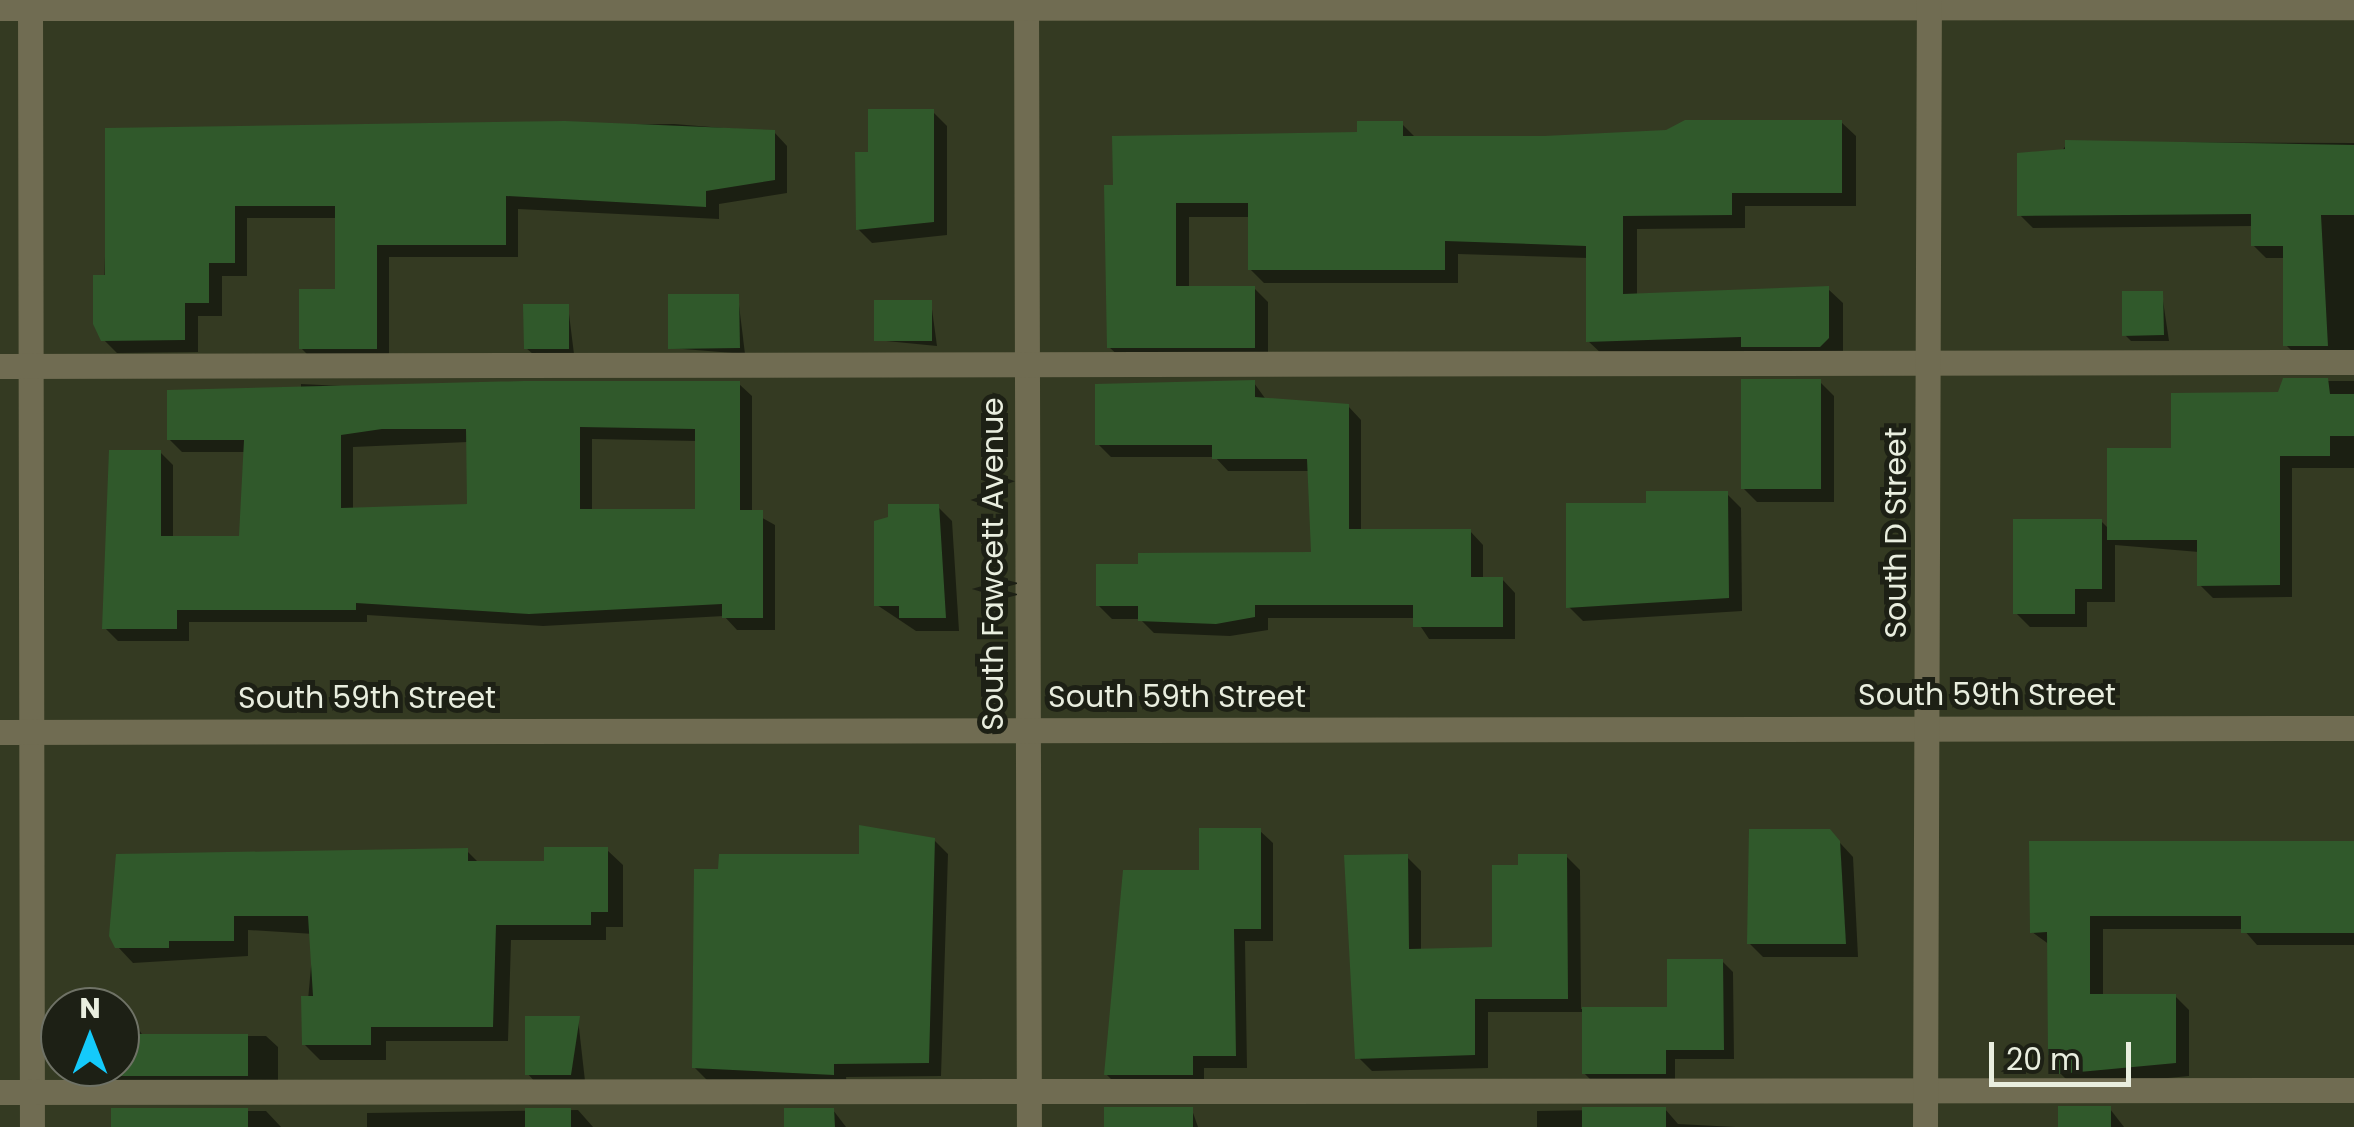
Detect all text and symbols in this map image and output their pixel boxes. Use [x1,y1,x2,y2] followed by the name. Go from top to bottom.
[975,397,1011,731] street label: South Fawcett Avenue
[1878,427,1914,639] street label: South D Street
[1858,677,2116,713] street label: South 59th Street
[1048,679,1306,715] street label: South 59th Street
[238,680,496,716] street label: South 59th Street
[40,987,140,1087] north arrow
[79,989,101,1028] text: N
[1994,1022,2136,1084] scale bar
[2006,1038,2081,1081] text: 20 m

